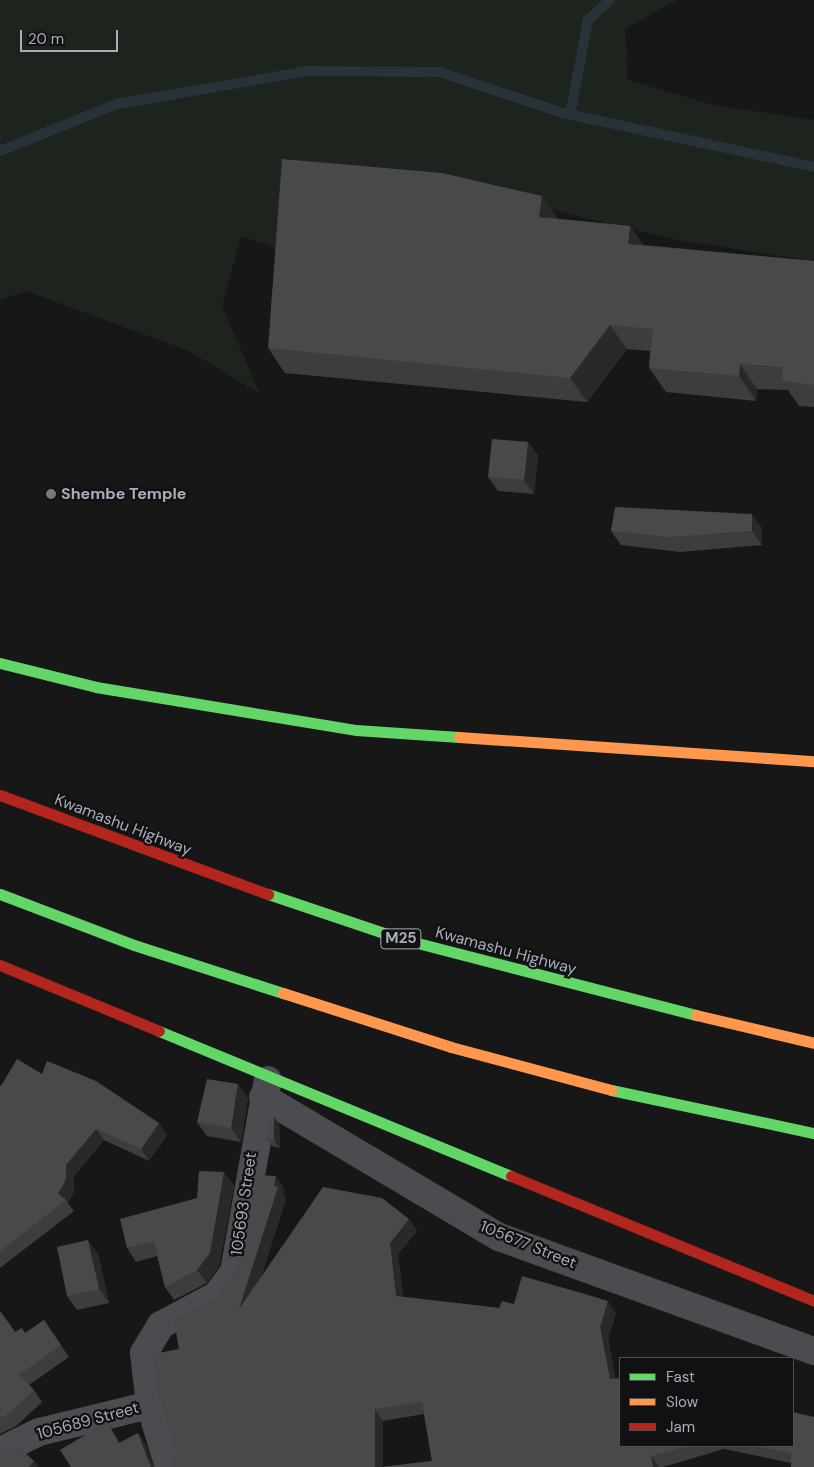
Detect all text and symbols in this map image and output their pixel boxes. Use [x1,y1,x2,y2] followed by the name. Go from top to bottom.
[22,20,120,52] scale bar
[28,29,64,49] text: 20 m
[61,484,186,504] place label: Shembe Temple
[45,488,57,500] marker: Shembe Temple
[52,790,194,860] street label: Kwamashu Highway
[433,923,579,979] street label: Kwamashu Highway
[380,926,422,952] road number: M25
[227,1151,261,1257] street label: 105693 Street
[477,1217,579,1273] street label: 105677 Street
[619,1357,794,1447] legend
[666,1367,695,1387] text: Fast
[666,1392,698,1412] text: Slow
[35,1398,141,1444] street label: 105689 Street
[666,1417,695,1437] text: Jam

